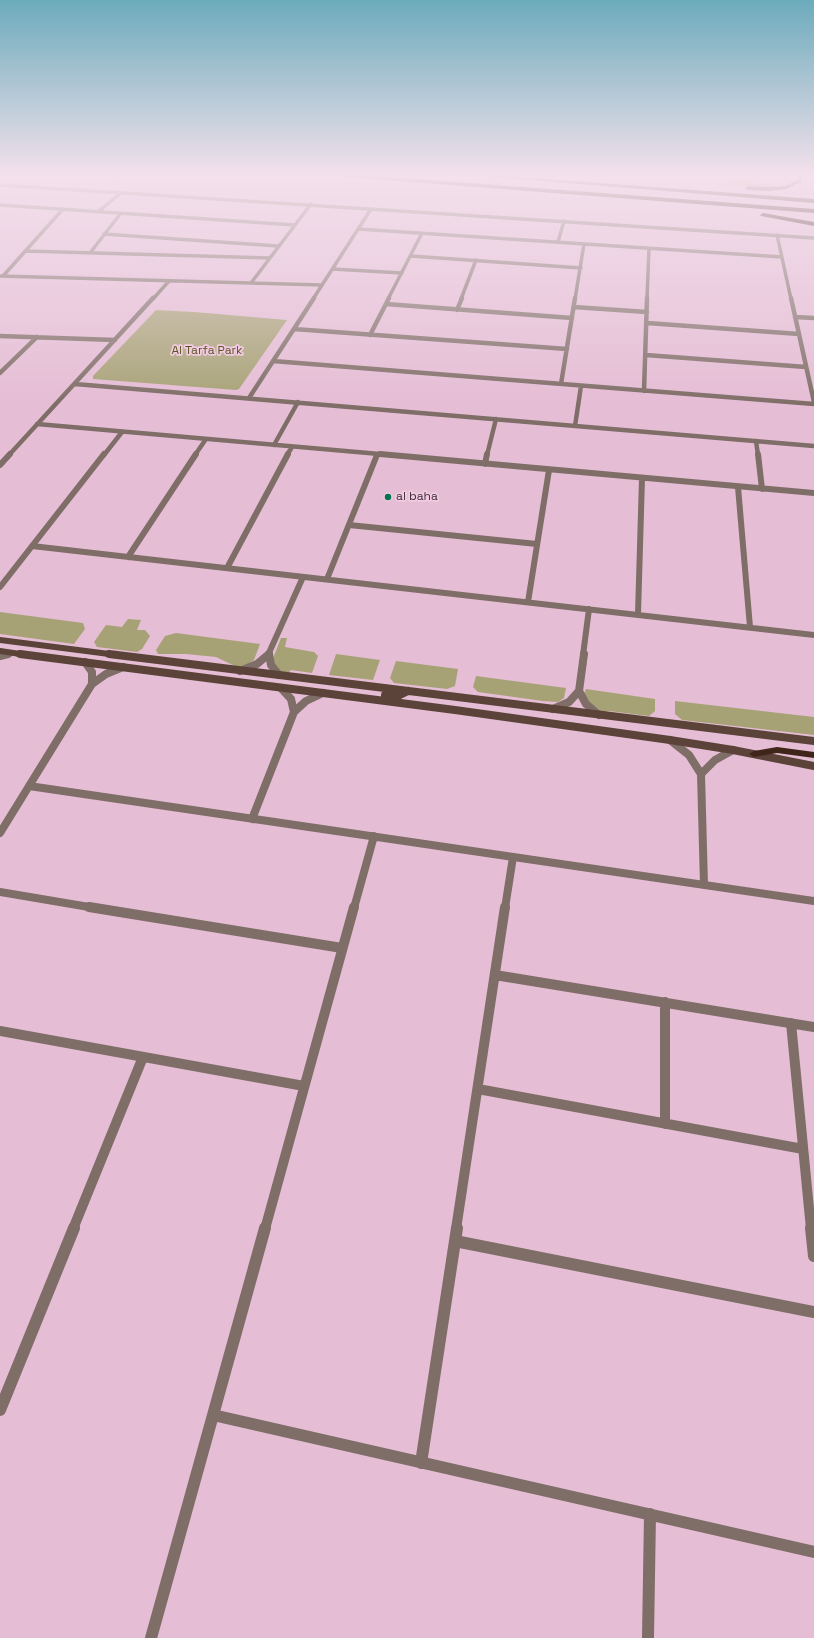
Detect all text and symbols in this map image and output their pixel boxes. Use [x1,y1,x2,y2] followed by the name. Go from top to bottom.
[171,344,243,358] park label: Al Tarfa Park
[396,490,438,504] place label: al baha
[383,492,393,502] marker: al baha

